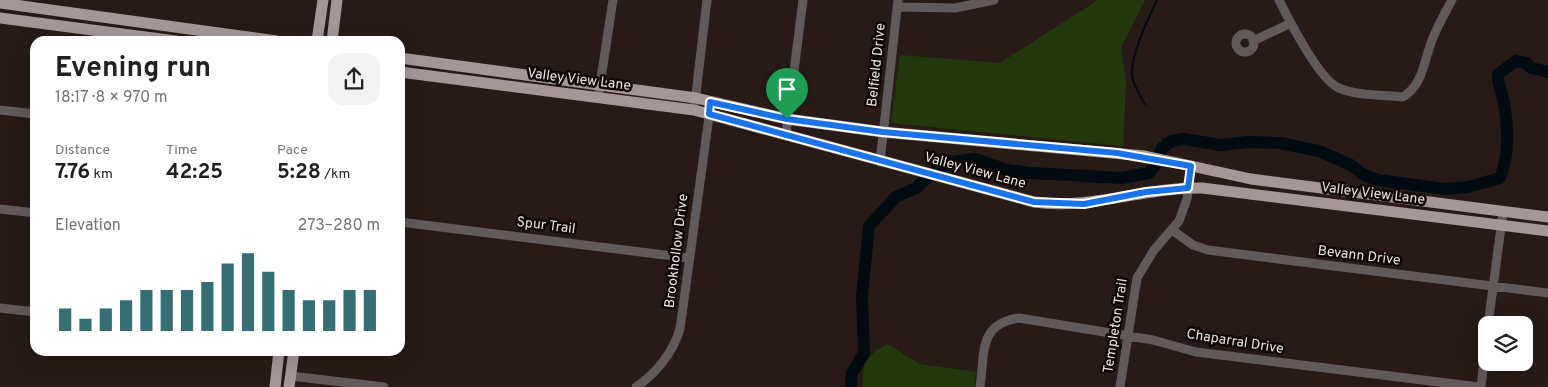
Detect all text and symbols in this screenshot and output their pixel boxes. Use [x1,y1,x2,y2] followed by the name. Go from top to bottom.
[864,22,890,108] street label: Belfield Drive
[55,51,211,87] text: Evening run
[328,53,380,105] button: share
[526,65,632,95] street label: Valley View Lane
[766,68,808,119] pin
[773,75,801,103] icon: arrive
[55,88,168,108] text: 18:17 · 8 × 970 m
[55,142,110,159] text: Distance
[166,142,197,159] text: Time
[277,142,308,159] text: Pace
[922,149,1028,193] street label: Valley View Lane
[55,159,90,186] text: 7.76
[166,159,223,186] text: 42:25
[277,159,321,186] text: 5:28
[90,166,113,183] text: km
[321,166,350,183] text: /km
[1320,179,1426,209] street label: Valley View Lane
[662,193,692,309] street label: Brookhollow Drive
[516,214,576,238] street label: Spur Trail
[55,216,121,236] text: Elevation
[298,216,380,236] text: 273–280 m
[1317,242,1401,270] street label: Bevann Drive
[1100,277,1132,375] street label: Templeton Trail
[1478,316,1533,371] map controls
[1478,316,1533,371] button: layers
[1185,326,1285,358] street label: Chaparral Drive

